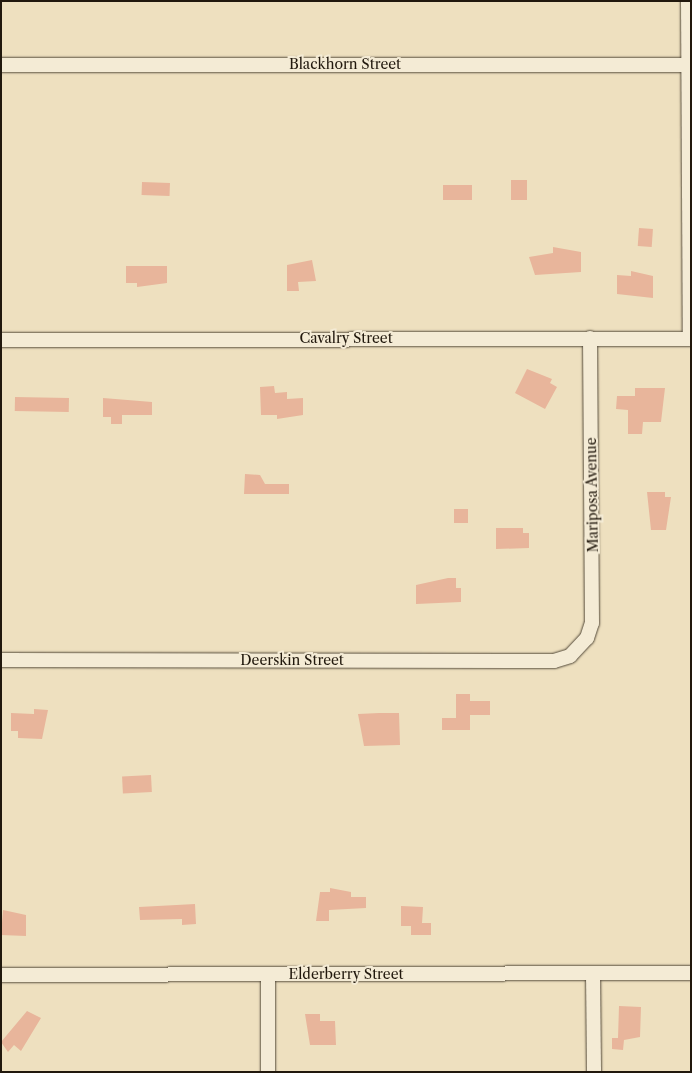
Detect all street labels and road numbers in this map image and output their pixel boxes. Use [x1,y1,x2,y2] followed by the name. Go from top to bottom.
[289,56,401,72] street label: Blackhorn Street
[299,330,393,346] street label: Cavalry Street
[583,437,601,553] street label: Mariposa Avenue
[240,652,344,668] street label: Deerskin Street
[288,966,404,982] street label: Elderberry Street

